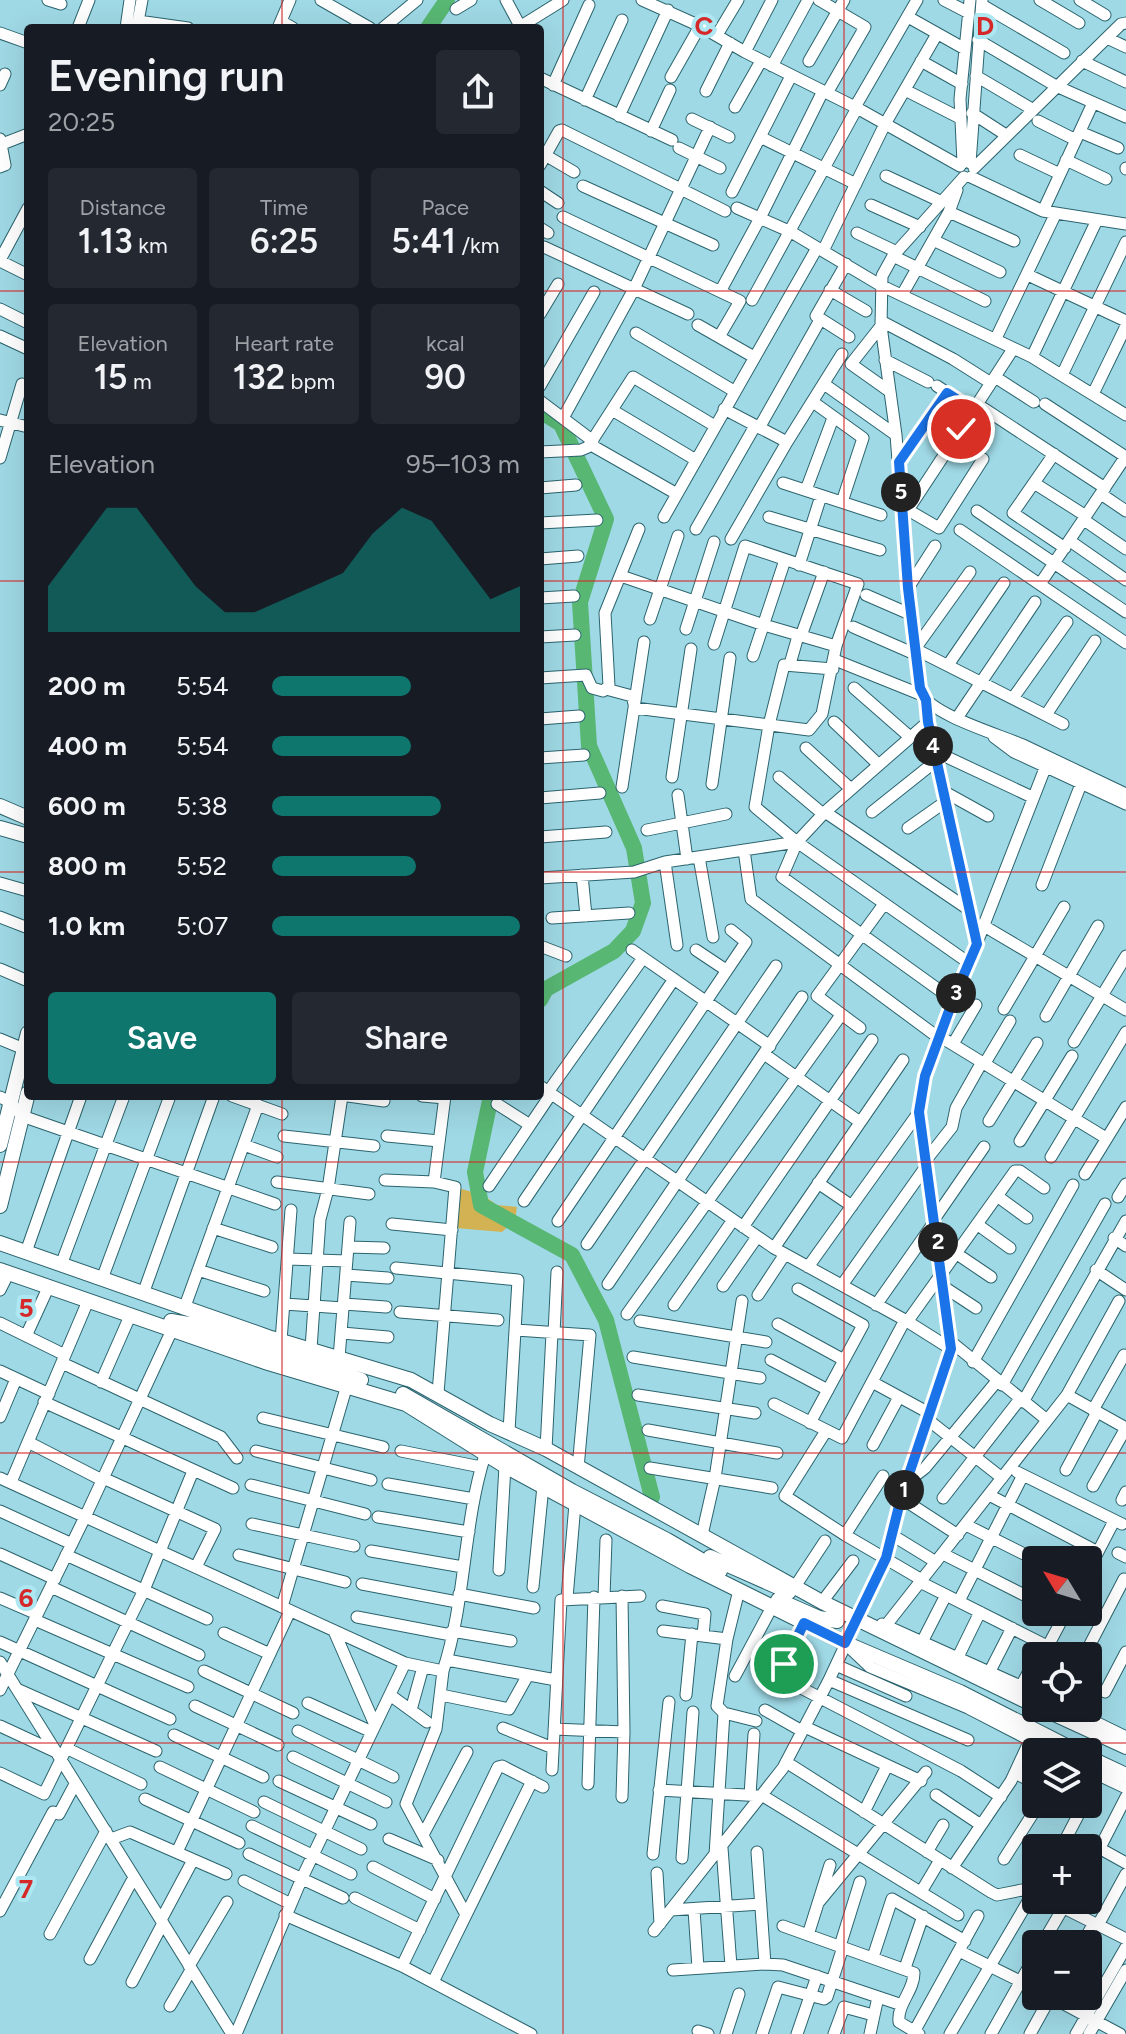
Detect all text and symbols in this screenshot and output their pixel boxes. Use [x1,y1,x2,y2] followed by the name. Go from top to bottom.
[695,10,714,42] text: C
[976,10,994,42] text: D
[48,49,285,102] text: Evening run
[436,50,520,134] button: share
[48,106,115,138] text: 20:25
[80,194,166,221] text: Distance
[260,194,308,221] text: Time
[421,194,469,221] text: Pace
[78,221,133,262] text: 1.13
[250,221,318,262] text: 6:25
[391,221,456,262] text: 5:41
[133,232,168,259] text: km
[456,232,499,259] text: /km
[77,330,168,357] text: Elevation
[234,330,334,357] text: Heart rate
[426,330,465,357] text: kcal
[94,357,128,398] text: 15
[233,357,285,398] text: 132
[425,357,466,398] text: 90
[128,368,152,395] text: m
[285,368,335,395] text: bpm
[927,395,995,463] pin
[939,407,983,451] icon: check
[48,448,155,480] text: Elevation
[406,448,520,480] text: 95–103 m
[881,472,921,512] pin: 5
[895,478,907,505] text: 5
[48,670,126,702] text: 200 m
[176,670,229,702] text: 5:54
[913,726,953,766] pin: 4
[48,730,127,762] text: 400 m
[176,730,229,762] text: 5:54
[926,732,940,759] text: 4
[48,790,126,822] text: 600 m
[176,790,228,822] text: 5:38
[48,850,126,882] text: 800 m
[176,850,227,882] text: 5:52
[48,910,125,942] text: 1.0 km
[176,910,228,942] text: 5:07
[936,973,976,1013] pin: 3
[950,979,962,1006] text: 3
[48,992,276,1084] button: Save
[292,992,520,1084] button: Share
[918,1222,958,1262] pin: 2
[932,1228,944,1255] text: 2
[18,1292,34,1324] text: 5
[884,1470,924,1510] pin: 1
[899,1476,909,1503] text: 1
[1022,1546,1102,1626] north arrow
[1022,1546,1102,2010] map controls
[18,1582,34,1614] text: 6
[750,1630,818,1698] pin
[762,1642,806,1686] icon: arrive
[1022,1642,1102,1722] button: locate
[1022,1738,1102,1818] button: layers
[1022,1834,1102,1914] button: +
[19,1873,33,1905] text: 7
[1022,1930,1102,2010] button: −

